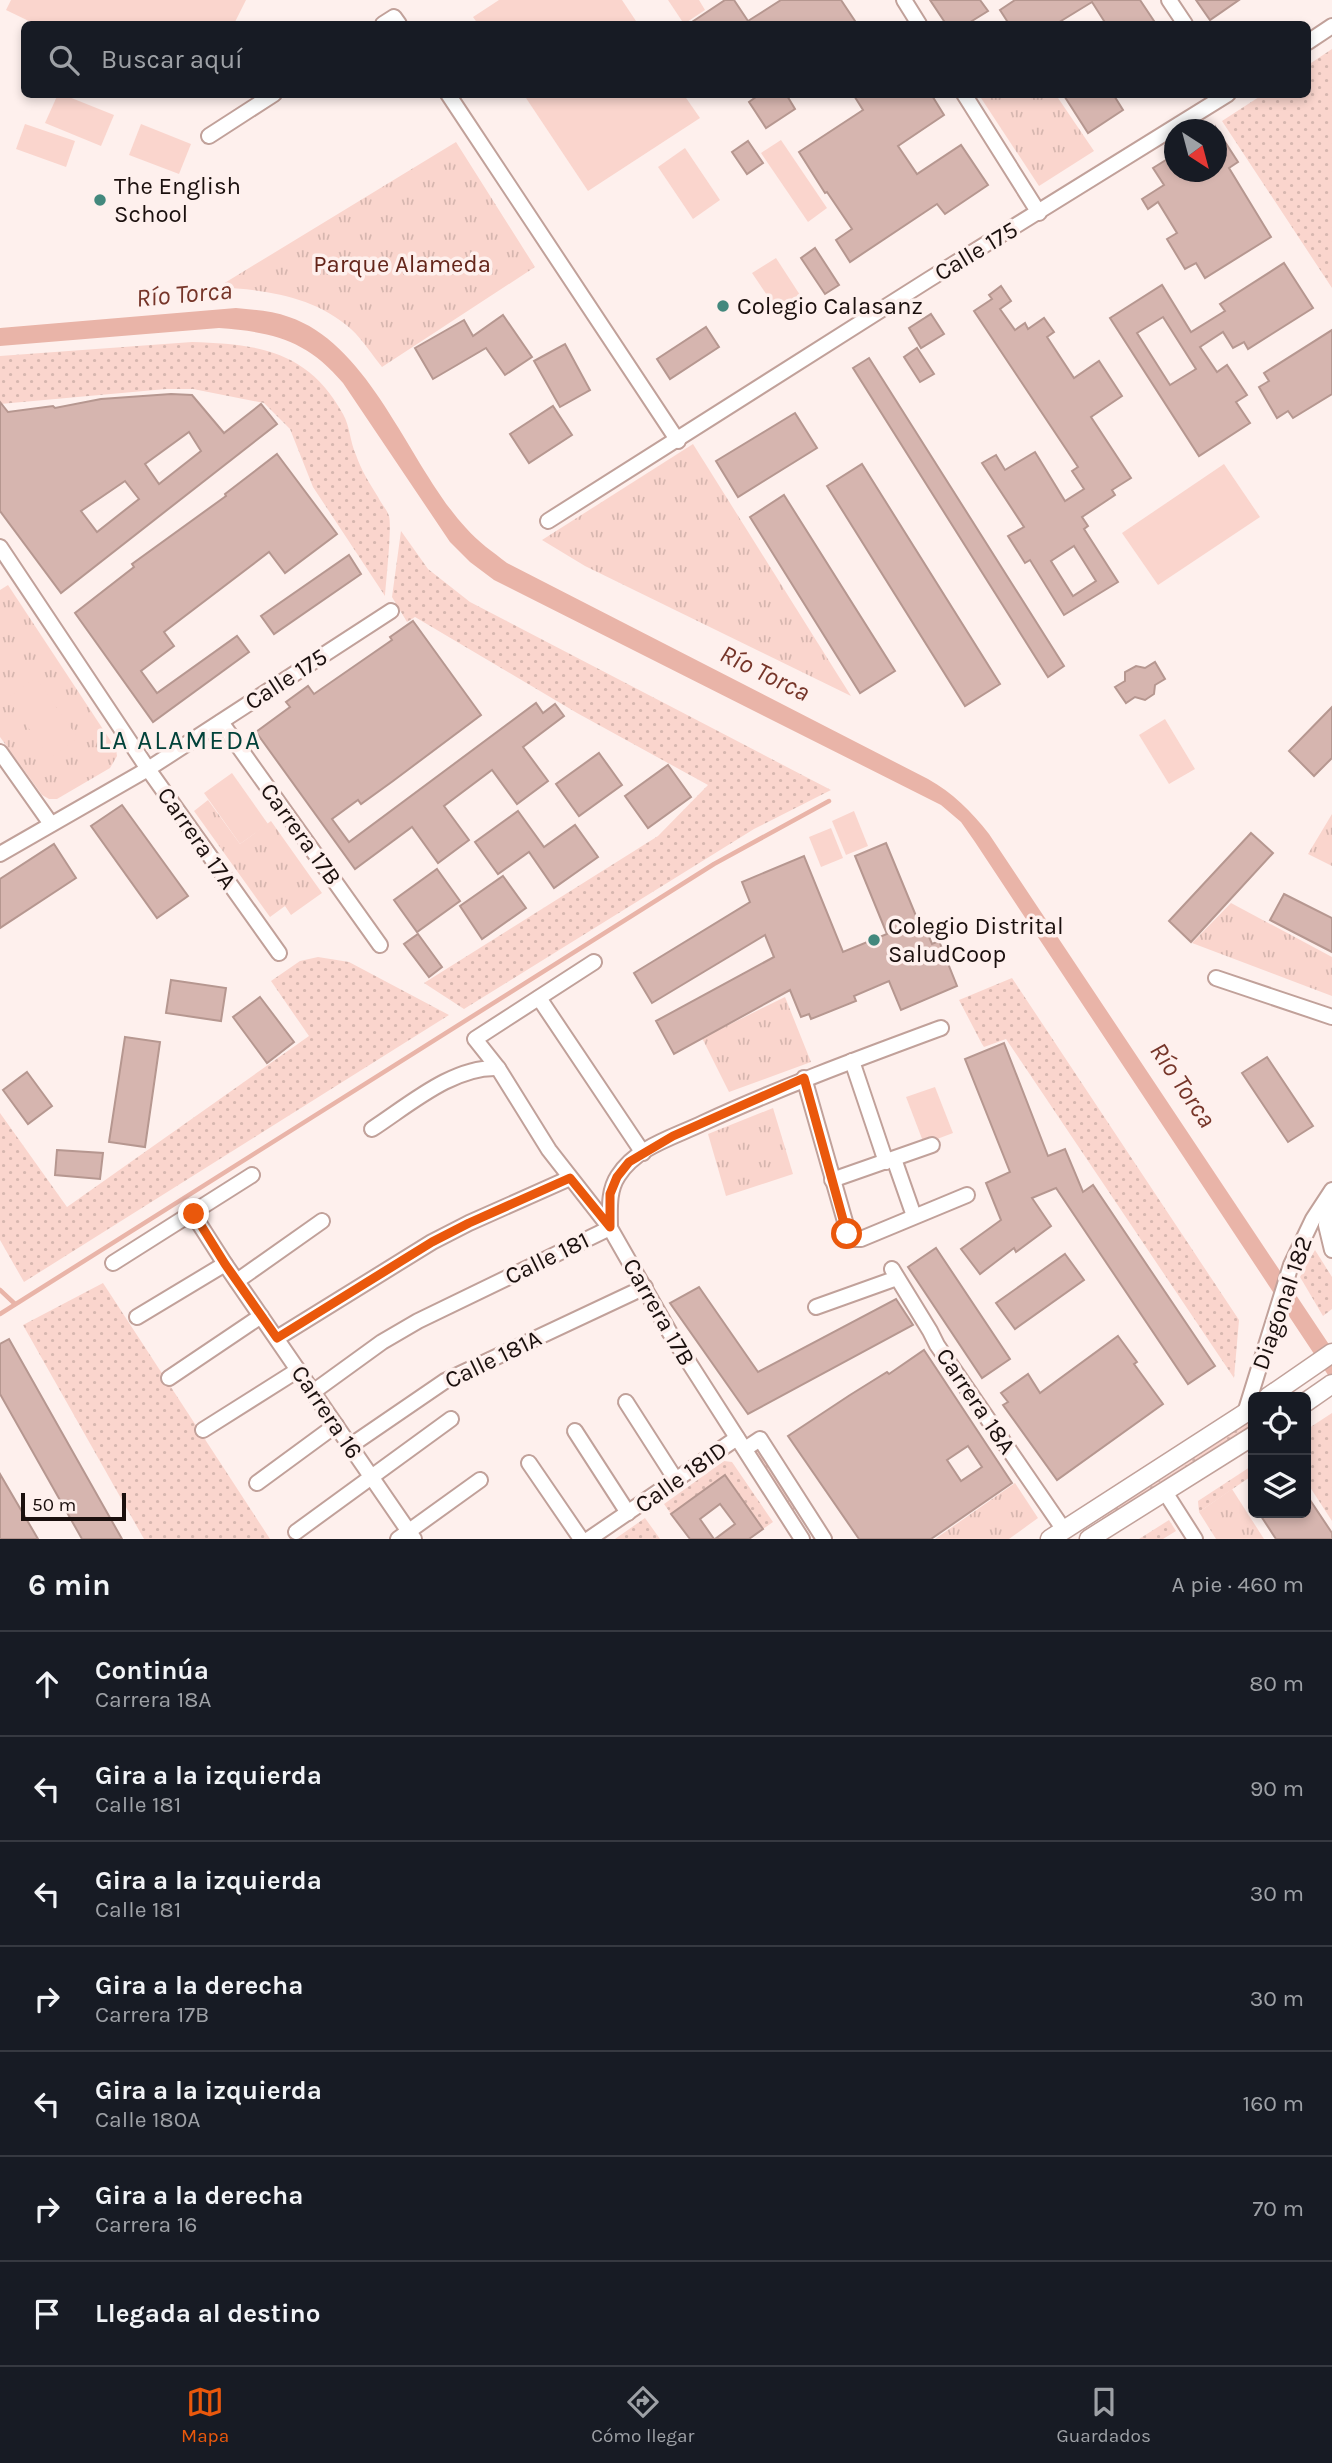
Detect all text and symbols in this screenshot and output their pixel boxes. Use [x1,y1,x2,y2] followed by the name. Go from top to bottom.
[21,21,1311,98] search box
[45,41,83,79] icon: search
[101,44,243,75] text: Buscar aquí
[1164,119,1227,182] north arrow
[114,172,241,228] place label: The English School
[92,192,108,208] marker: The English School
[929,215,1023,287] street label: Calle 175
[313,250,491,278] park label: Parque Alameda
[135,274,233,314] water label: Río Torca
[737,292,923,320] place label: Colegio Calasanz
[715,298,731,314] marker: Colegio Calasanz
[715,638,815,708] water label: Río Torca
[240,642,332,716] street label: Calle 175
[98,725,262,756] district label: LA ALAMEDA
[255,778,347,890] street label: Carrera 17B
[152,782,242,895] street label: Carrera 17A
[888,912,1064,968] place label: Colegio Distrital SaludCoop
[866,932,882,948] marker: Colegio Distrital SaludCoop
[1143,1036,1223,1134] water label: Río Torca
[178,1198,209,1229] route end
[831,1218,862,1249] route start
[500,1226,594,1290] street label: Calle 181
[1246,1232,1318,1374] street label: Diagonal 182
[617,1253,701,1371] street label: Carrera 17B
[440,1324,546,1394] street label: Calle 181A
[930,1343,1022,1459] street label: Carrera 18A
[286,1360,368,1464] street label: Carrera 16
[1248,1392,1311,1518] map controls
[1248,1392,1311,1455] button: locate
[630,1435,732,1519] street label: Calle 181D
[1248,1455,1311,1518] button: layers
[21,1490,126,1522] scale bar
[32,1494,76,1516] text: 50 m
[28,1567,111,1603] text: 6 min
[1172,1571,1304,1598] text: A pie · 460 m
[95,1655,209,1686] text: Continúa
[28,1665,66,1703] icon: ahead
[1249,1670,1304,1697] text: 80 m
[95,1686,212,1713] text: Carrera 18A
[95,1760,322,1791] text: Gira a la izquierda
[28,1770,66,1808] icon: left
[1250,1775,1304,1802] text: 90 m
[95,1791,181,1818] text: Calle 181
[95,1865,322,1896] text: Gira a la izquierda
[28,1875,66,1913] icon: left
[1250,1880,1304,1907] text: 30 m
[95,1896,181,1923] text: Calle 181
[95,1970,304,2001] text: Gira a la derecha
[28,1980,66,2018] icon: right
[1250,1985,1304,2012] text: 30 m
[95,2001,209,2028] text: Carrera 17B
[95,2075,322,2106] text: Gira a la izquierda
[28,2085,66,2123] icon: left
[1243,2090,1304,2117] text: 160 m
[95,2106,201,2133] text: Calle 180A
[95,2180,304,2211] text: Gira a la derecha
[28,2190,66,2228] icon: right
[1253,2195,1304,2222] text: 70 m
[95,2211,197,2238] text: Carrera 16
[28,2295,66,2333] icon: arrive
[95,2298,321,2329] text: Llegada al destino
[181,2383,229,2447] tab: Mapa
[591,2383,694,2447] tab: Cómo llegar
[1057,2383,1151,2447] tab: Guardados

